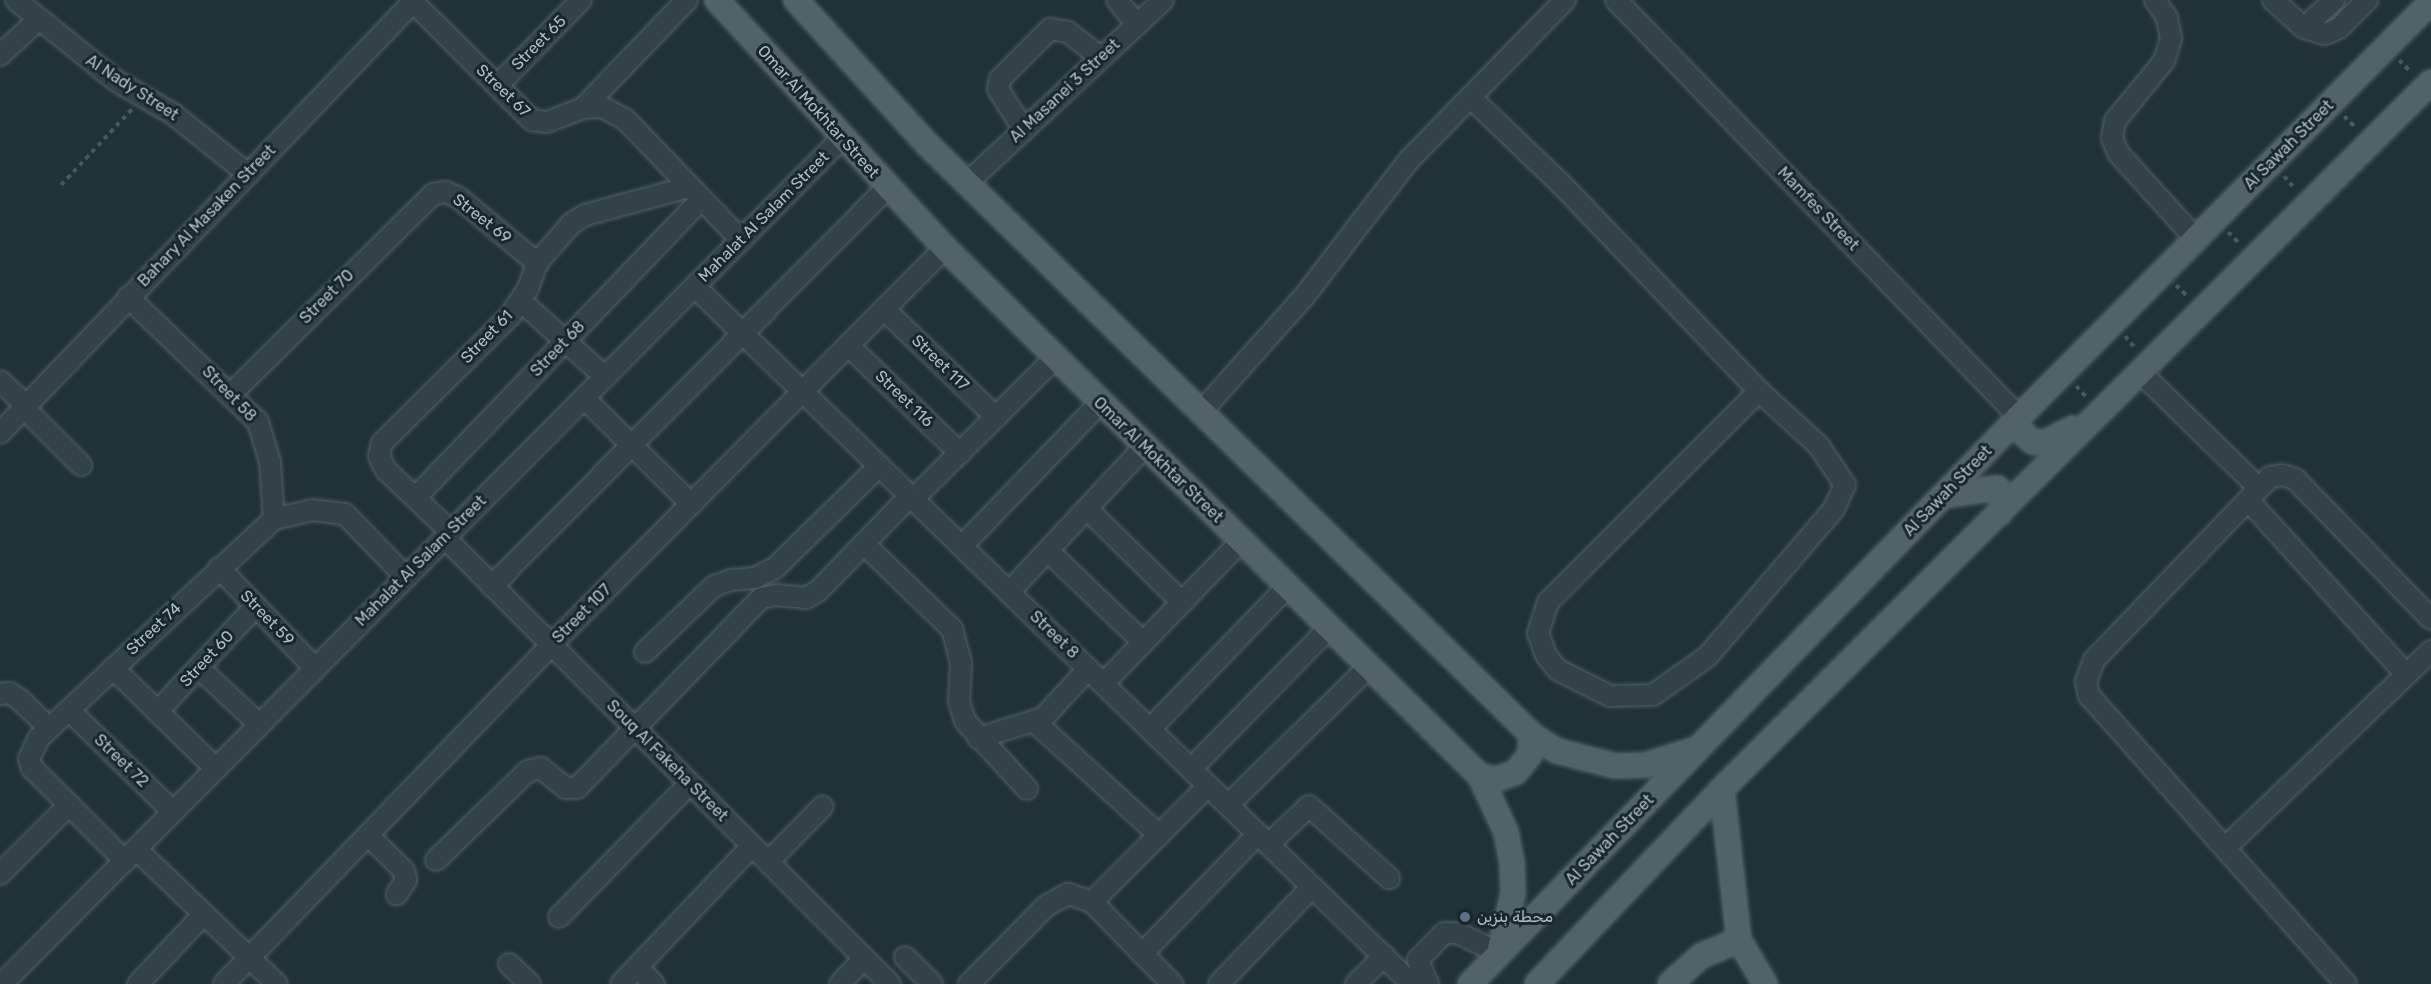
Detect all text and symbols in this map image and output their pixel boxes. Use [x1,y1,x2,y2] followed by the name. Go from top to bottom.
[508,12,570,74] street label: Street 65
[1006,35,1124,147] street label: Al Masanei 3 Street
[753,41,883,183] street label: Omar Al Mokhtar Street
[82,51,182,125] street label: Al Nady Street
[472,61,534,121] street label: Street 67
[2240,96,2338,194] street label: Al Sawah Street
[134,141,280,291] street label: Bahary Al Masaken Street
[695,148,833,286] street label: Mahalat Al Salam Street
[1773,163,1863,255] street label: Mamfes Street
[449,190,515,248] street label: Street 69
[296,266,358,328] street label: Street 70
[457,306,517,368] street label: Street 61
[527,317,589,381] street label: Street 68
[907,331,973,395] street label: Street 117
[198,362,260,426] street label: Street 58
[871,367,937,431] street label: Street 116
[1089,393,1227,527] street label: Omar Al Mokhtar Street
[1900,442,1996,540] street label: Al Sawah Street
[352,492,490,630] street label: Mahalat Al Salam Street
[549,581,615,647] street label: Street 107
[236,586,298,650] street label: Street 59
[123,599,185,659] street label: Street 74
[1026,607,1082,663] street label: Street 8
[176,627,238,691] street label: Street 60
[602,696,732,826] street label: Souq Al Fakeha Street
[90,731,152,791] street label: Street 72
[1562,791,1658,889] street label: Al Sawah Street
[1477,907,1553,927] place label: محطة بنزين
[1458,910,1472,924] marker: محطة بنزين

